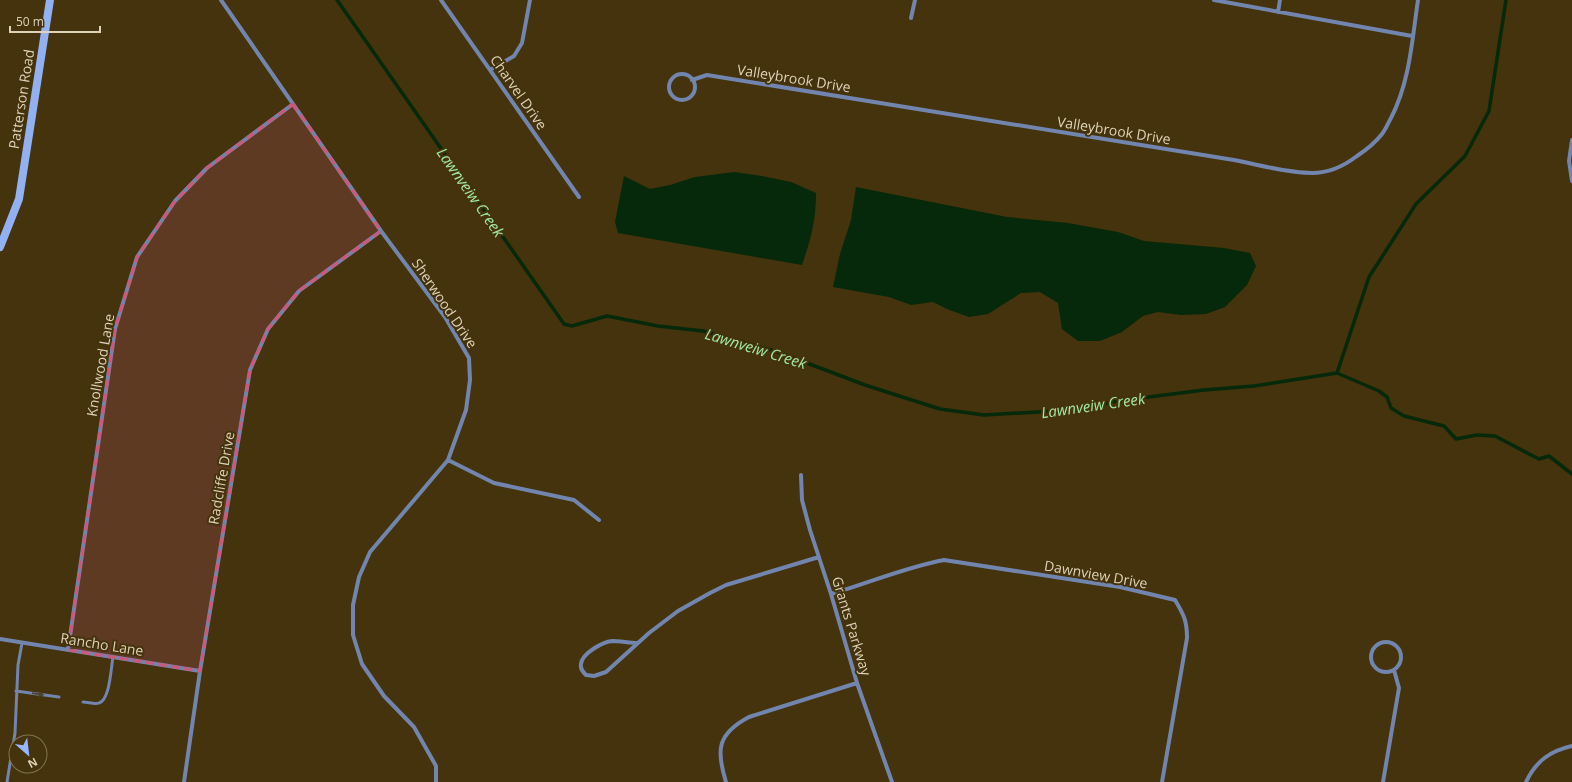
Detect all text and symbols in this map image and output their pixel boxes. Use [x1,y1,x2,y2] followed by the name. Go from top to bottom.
[10,8,100,34] scale bar
[16,13,44,30] text: 50 m
[4,48,38,150] street label: Patterson Road
[486,51,552,133] street label: Charvel Drive
[736,60,852,96] street label: Valleybrook Drive
[1056,112,1172,148] street label: Valleybrook Drive
[433,143,510,241] water label: Lawnveiw Creek
[408,255,482,352] street label: Sherwood Drive
[82,312,118,418] street label: Knollwood Lane
[703,323,810,373] water label: Lawnveiw Creek
[1040,388,1147,422] water label: Lawnveiw Creek
[203,430,239,526] street label: Radcliffe Drive
[1043,556,1149,592] street label: Dawnview Drive
[828,574,876,679] street label: Grants Parkway
[59,628,145,660] street label: Rancho Lane
[31,691,44,697] one-way arrow
[8,734,48,774] north arrow
[25,755,40,772] text: N

